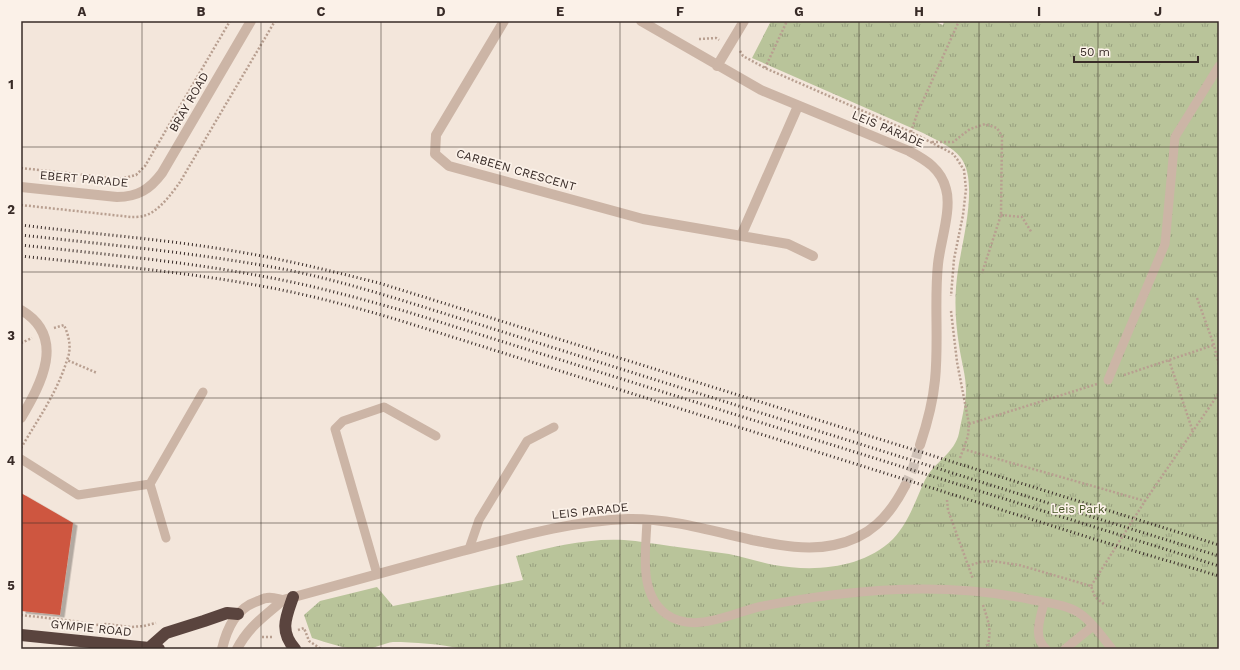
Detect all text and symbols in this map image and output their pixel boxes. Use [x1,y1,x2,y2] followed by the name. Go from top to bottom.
[78,4,87,19] text: A
[197,4,206,19] text: B
[317,4,326,19] text: C
[436,4,446,19] text: D
[556,4,564,19] text: E
[676,4,684,19] text: F
[794,4,804,19] text: G
[914,4,924,19] text: H
[1037,4,1041,19] text: I
[1154,4,1162,19] text: J
[1074,38,1198,64] scale bar
[1080,45,1110,59] text: 50 m
[166,70,212,134] street label: BRAY ROAD
[8,77,14,92] text: 1
[850,108,927,151] street label: LEIS PARADE
[455,146,577,194] street label: CARBEEN CRESCENT
[39,168,129,190] street label: EBERT PARADE
[7,202,15,217] text: 2
[7,328,15,343] text: 3
[7,453,16,468] text: 4
[551,500,629,522] street label: LEIS PARADE
[1051,502,1105,516] park label: Leis Park
[7,578,15,593] text: 5
[50,617,132,639] street label: GYMPIE ROAD

